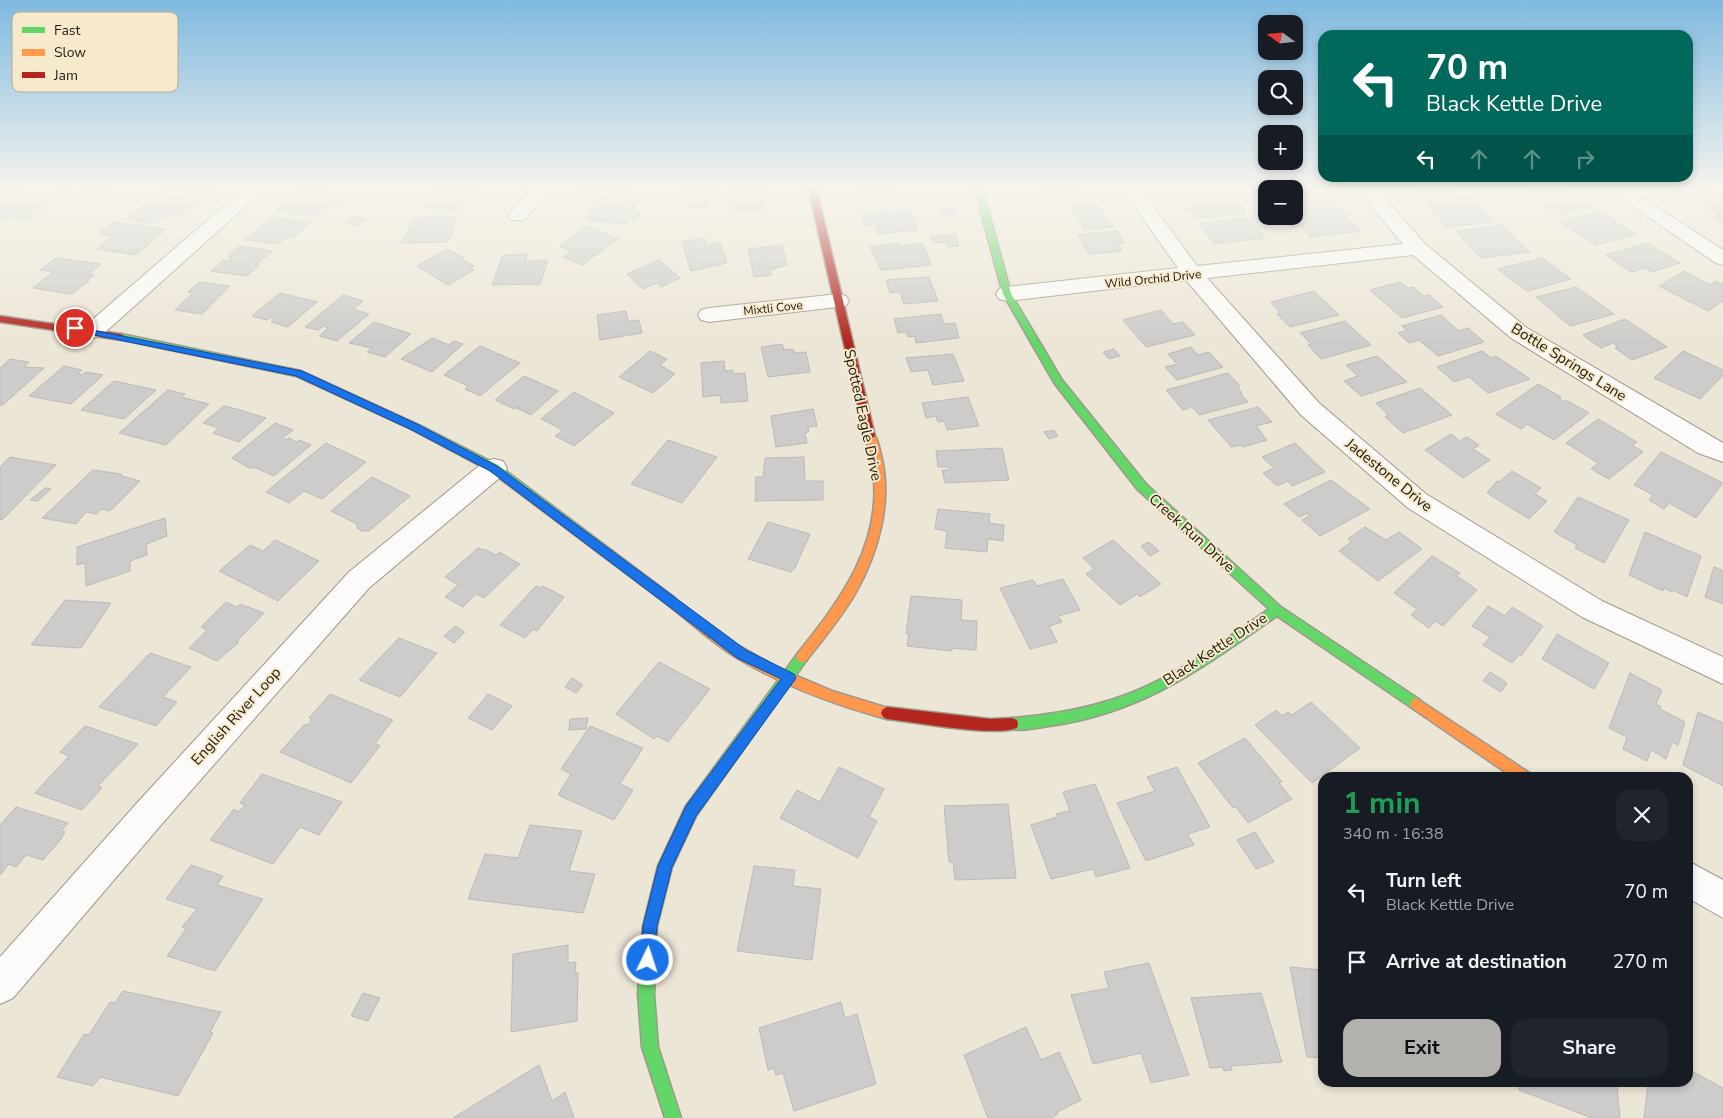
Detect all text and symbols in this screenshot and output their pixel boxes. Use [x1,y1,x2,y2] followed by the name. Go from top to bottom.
[12,12,178,92] legend
[1258,15,1302,60] north arrow
[1258,15,1303,225] map controls
[54,21,80,40] text: Fast
[54,43,86,62] text: Slow
[1426,44,1508,91] text: 70 m
[1343,50,1408,115] icon: left
[53,66,78,85] text: Jam
[1258,70,1303,115] button: search
[1426,89,1602,119] text: Black Kettle Drive
[1258,125,1303,170] button: +
[1412,145,1440,173] icon: left
[1465,145,1493,173] icon: ahead
[1518,145,1546,173] icon: ahead
[1571,145,1599,173] icon: right
[1258,180,1303,225] button: −
[1104,266,1202,292] street label: Wild Orchid Drive
[742,297,804,319] street label: Mixtli Cove
[54,307,96,349] pin
[61,314,89,342] icon: arrive
[1507,318,1631,406] street label: Bottle Springs Lane
[839,347,887,483] street label: Spotted Eagle Drive
[1341,433,1437,516] street label: Jadestone Drive
[1145,489,1239,577] street label: Creek Run Drive
[1159,608,1271,690] street label: Black Kettle Drive
[187,663,286,769] street label: English River Loop
[1343,783,1421,824] text: 1 min
[1616,789,1668,841] button: close
[1343,823,1444,845] text: 340 m · 16:38
[1386,868,1461,894] text: Turn left
[1343,878,1371,906] icon: left
[1624,879,1668,905] text: 70 m
[1386,894,1514,916] text: Black Kettle Drive
[621,933,673,985] position arrow
[1343,948,1371,976] icon: arrive
[1386,949,1567,975] text: Arrive at destination
[1613,949,1668,975] text: 270 m
[1343,1019,1501,1077] button: Exit
[1511,1019,1668,1077] button: Share

